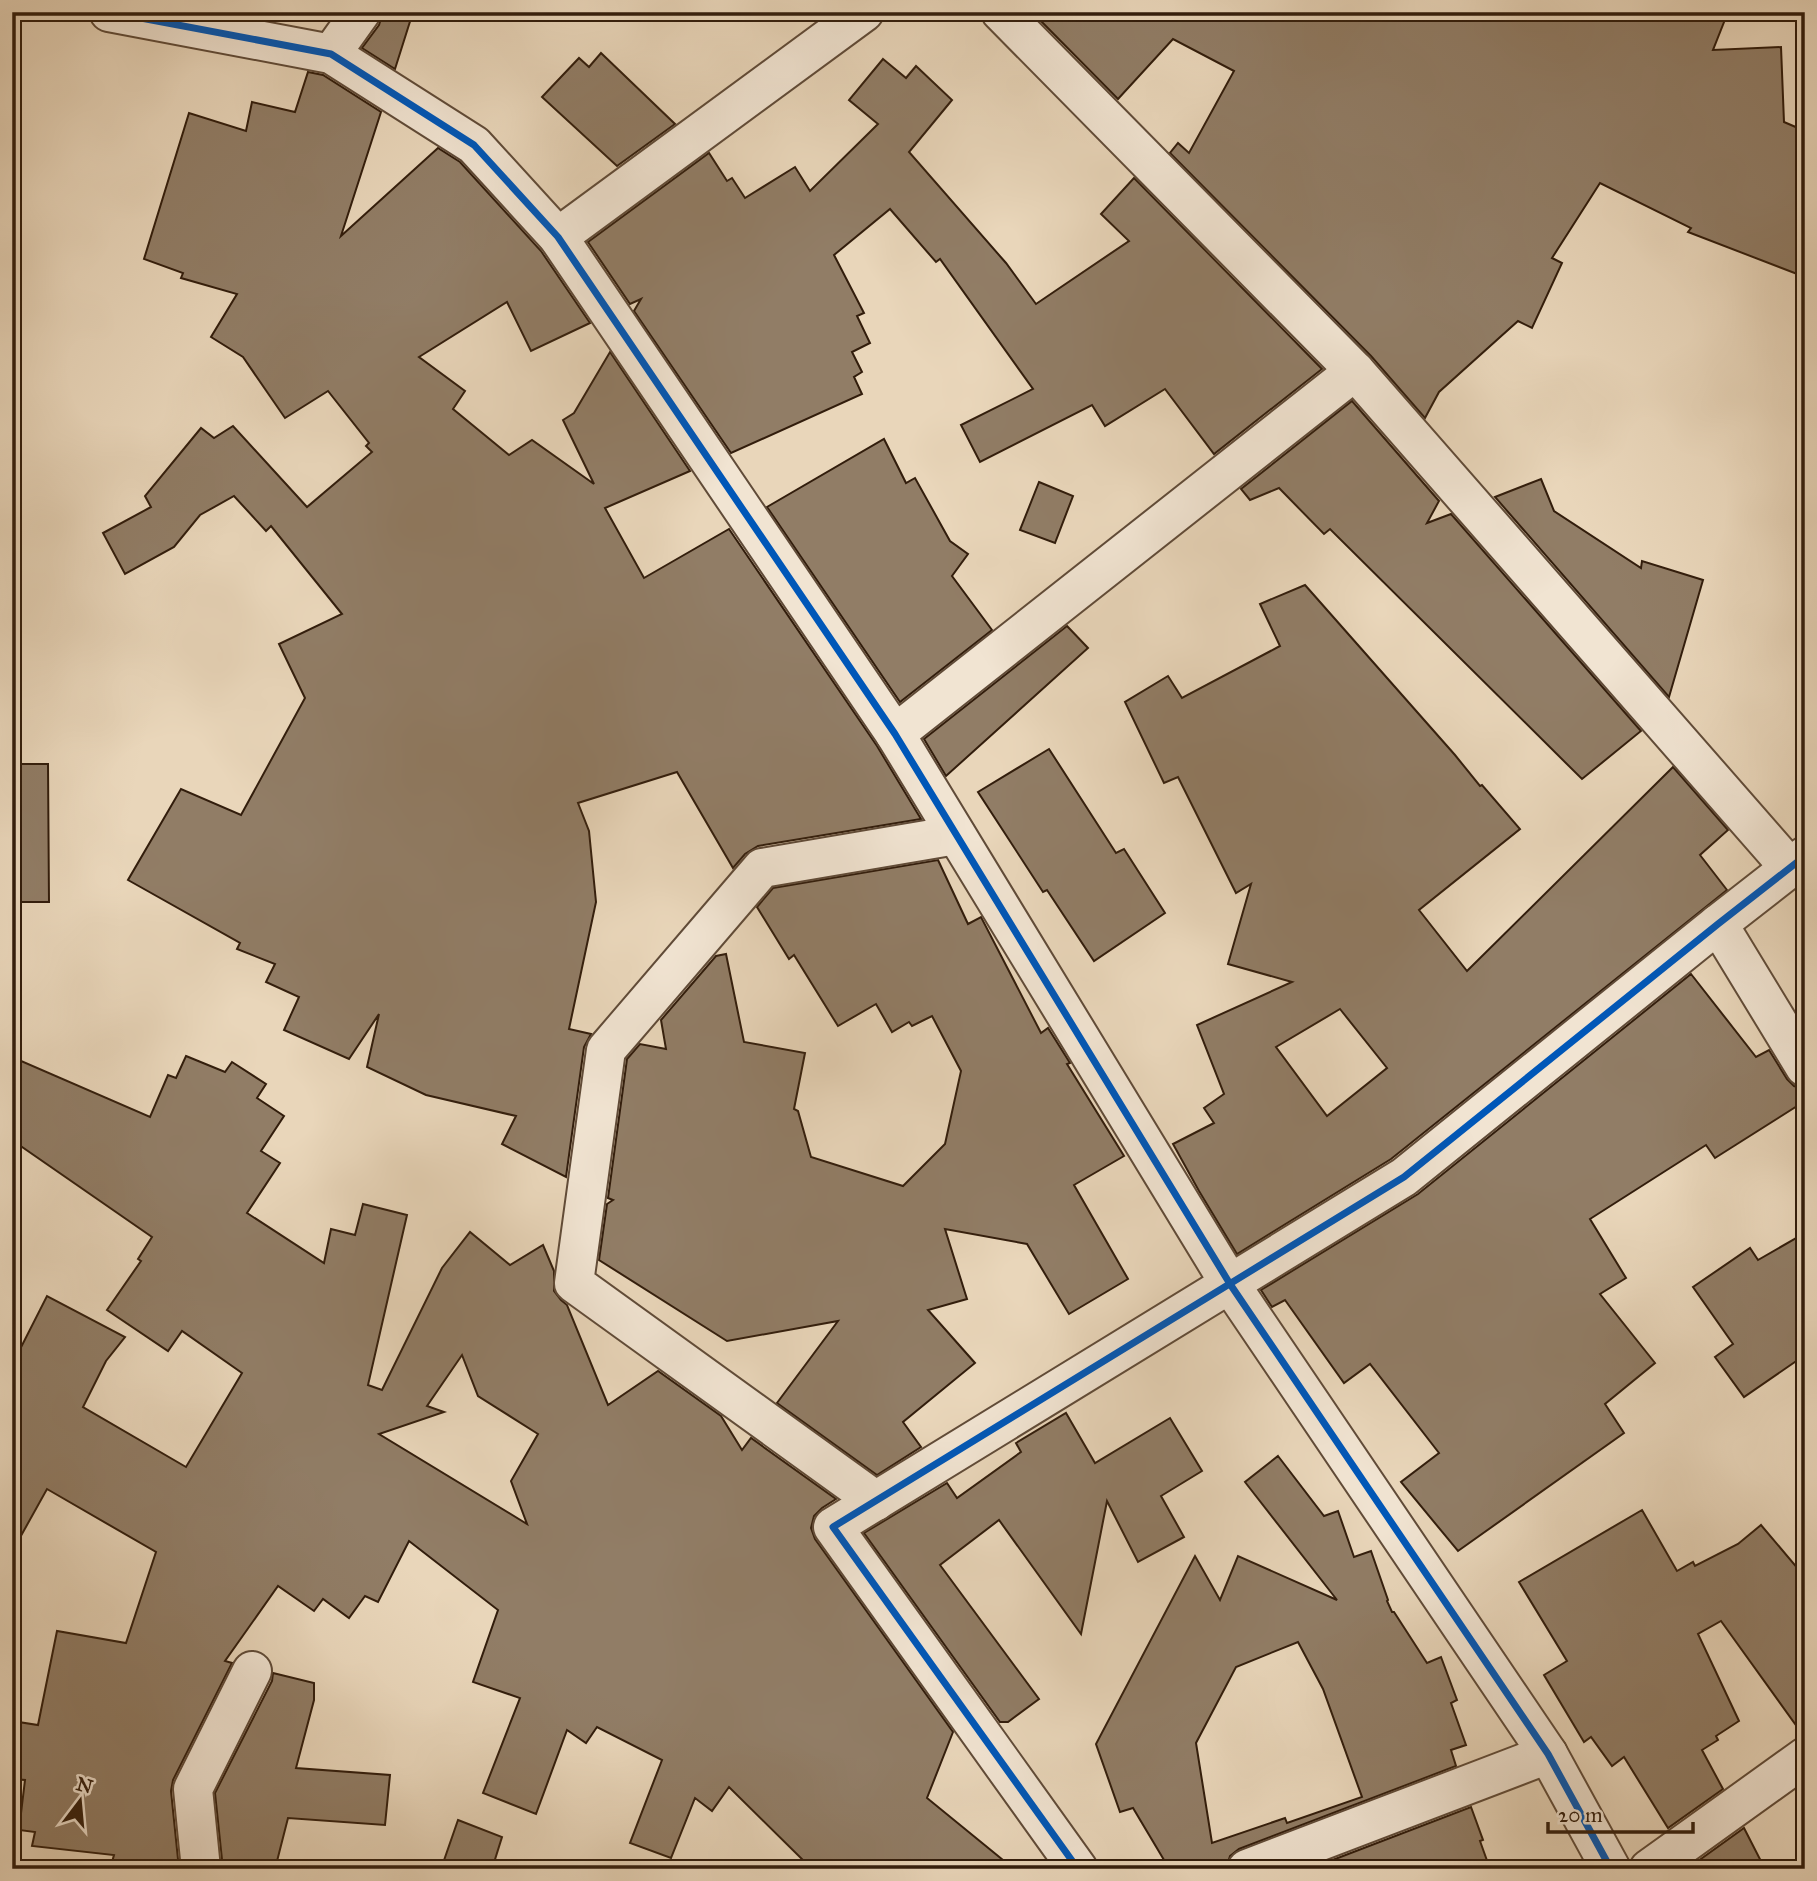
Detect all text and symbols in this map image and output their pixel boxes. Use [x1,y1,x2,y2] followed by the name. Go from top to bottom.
[46,1766,116,1836] north arrow
[74,1772,95,1798] text: N
[1548,1790,1693,1834] scale bar
[1558,1802,1603,1828] text: 20 m

